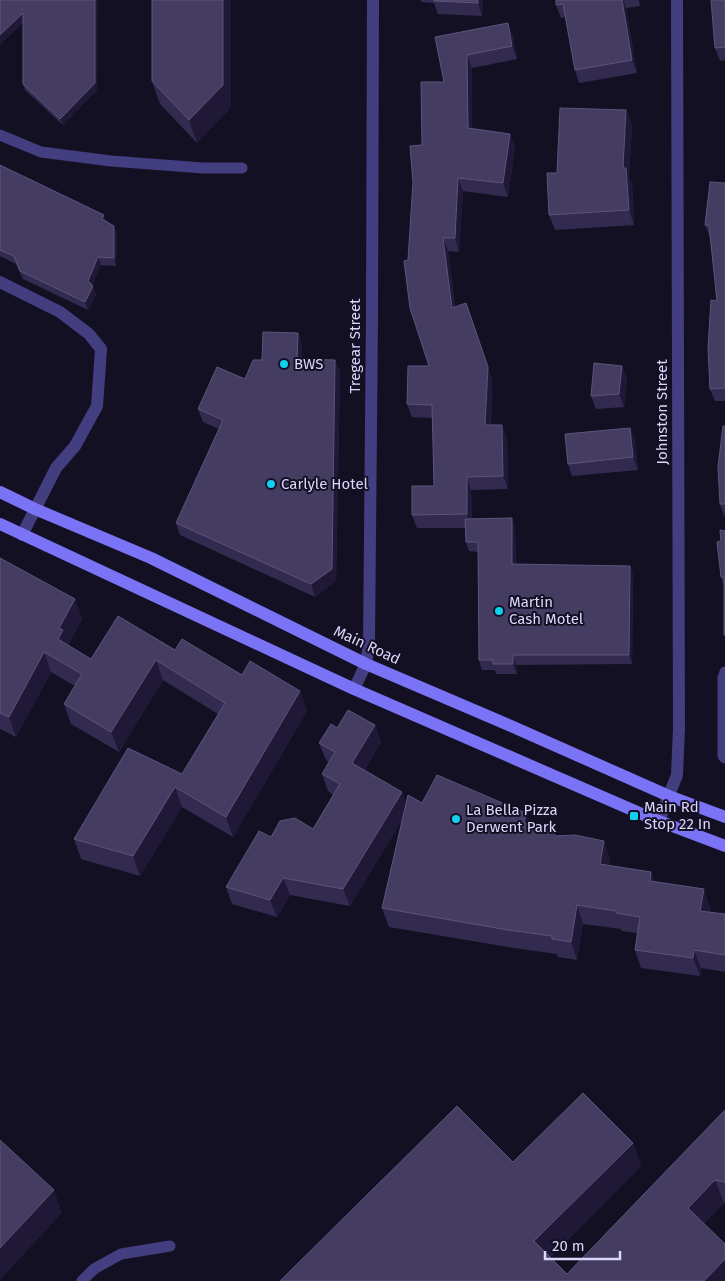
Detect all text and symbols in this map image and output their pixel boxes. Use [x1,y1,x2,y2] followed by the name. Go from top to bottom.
[346,298,364,394] street label: Tregear Street
[294,355,323,373] place label: BWS
[278,358,290,370] marker: BWS
[653,359,671,465] street label: Johnston Street
[281,475,369,493] place label: Carlyle Hotel
[265,478,277,490] marker: Carlyle Hotel
[509,593,584,628] place label: Martin Cash Motel
[493,605,505,617] marker: Martin Cash Motel
[331,622,403,668] street label: Main Road
[644,798,711,833] place label: Main Rd Stop 22 In
[466,801,558,836] place label: La Bella Pizza Derwent Park
[628,810,640,822] marker: Main Rd Stop 22 In
[450,813,462,825] marker: La Bella Pizza Derwent Park
[545,1228,620,1260] scale bar
[552,1237,585,1255] text: 20 m

